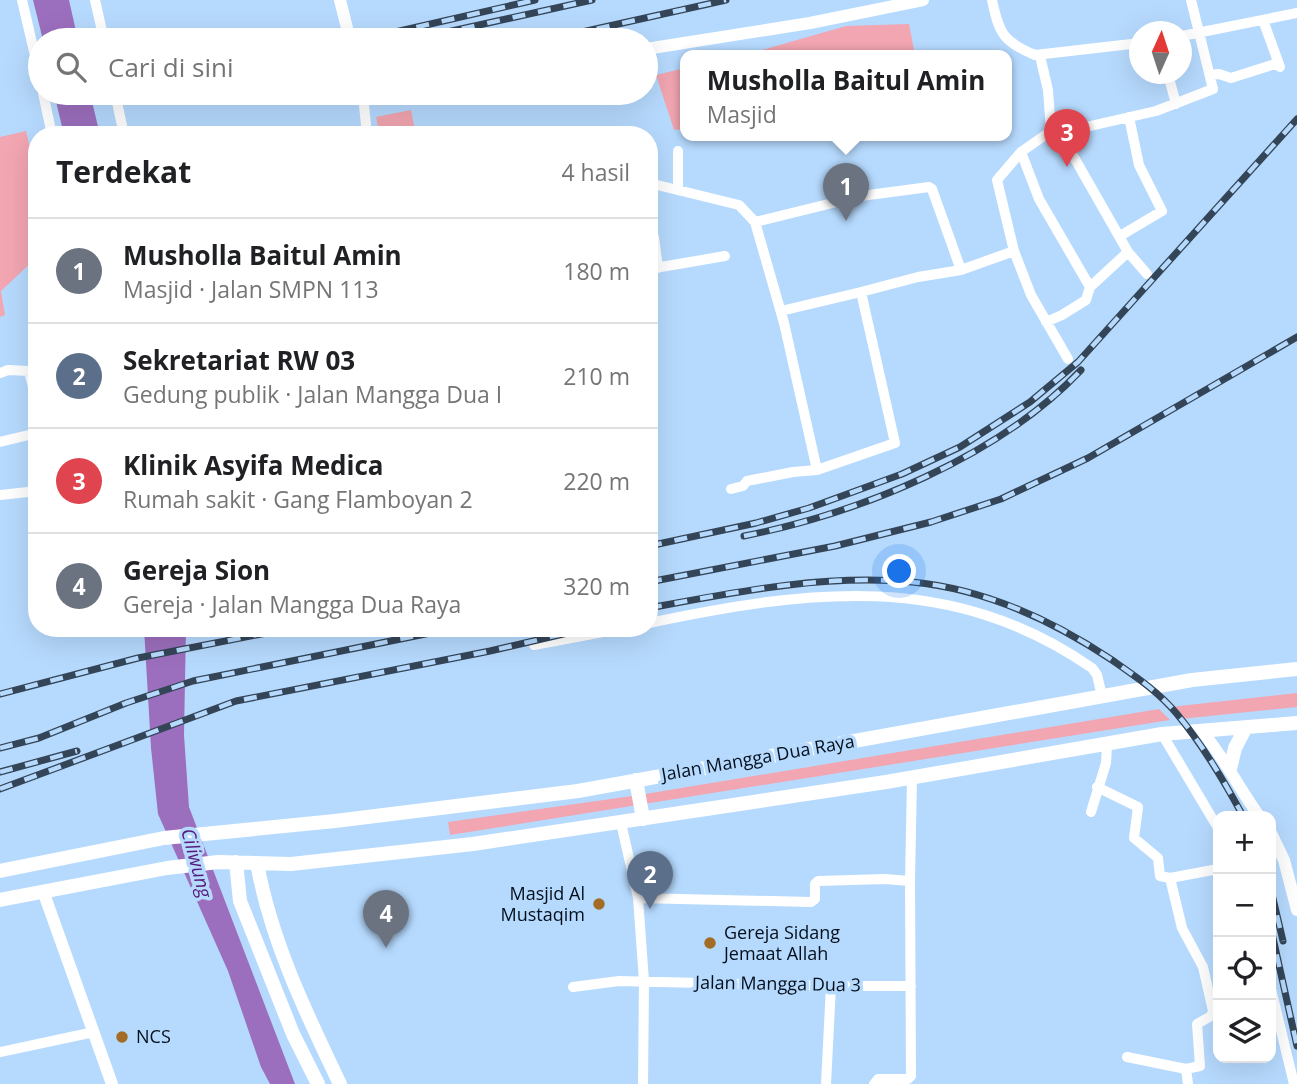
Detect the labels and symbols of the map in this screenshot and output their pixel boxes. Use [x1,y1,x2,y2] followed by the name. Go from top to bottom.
[1129,21,1192,84] north arrow
[1044,109,1090,167] pin: 3
[823,163,869,221] pin: 1
[882,554,916,588] your location
[658,728,856,786] street label: Jalan Mangga Dua Raya
[175,825,219,902] water label: Ciliwung
[627,851,673,909] pin: 2
[501,881,585,926] place label: Masjid Al Mustaqim
[363,890,409,948] pin: 4
[591,896,607,912] marker: Masjid Al Mustaqim
[722,920,840,965] place label: Gereja Sidang Jemaat Allah
[702,935,718,951] marker: Gereja Sidang Jemaat Allah
[693,970,861,996] street label: Jalan Mangga Dua 3
[136,1024,171,1048] place label: NCS
[114,1029,130,1045] marker: NCS

